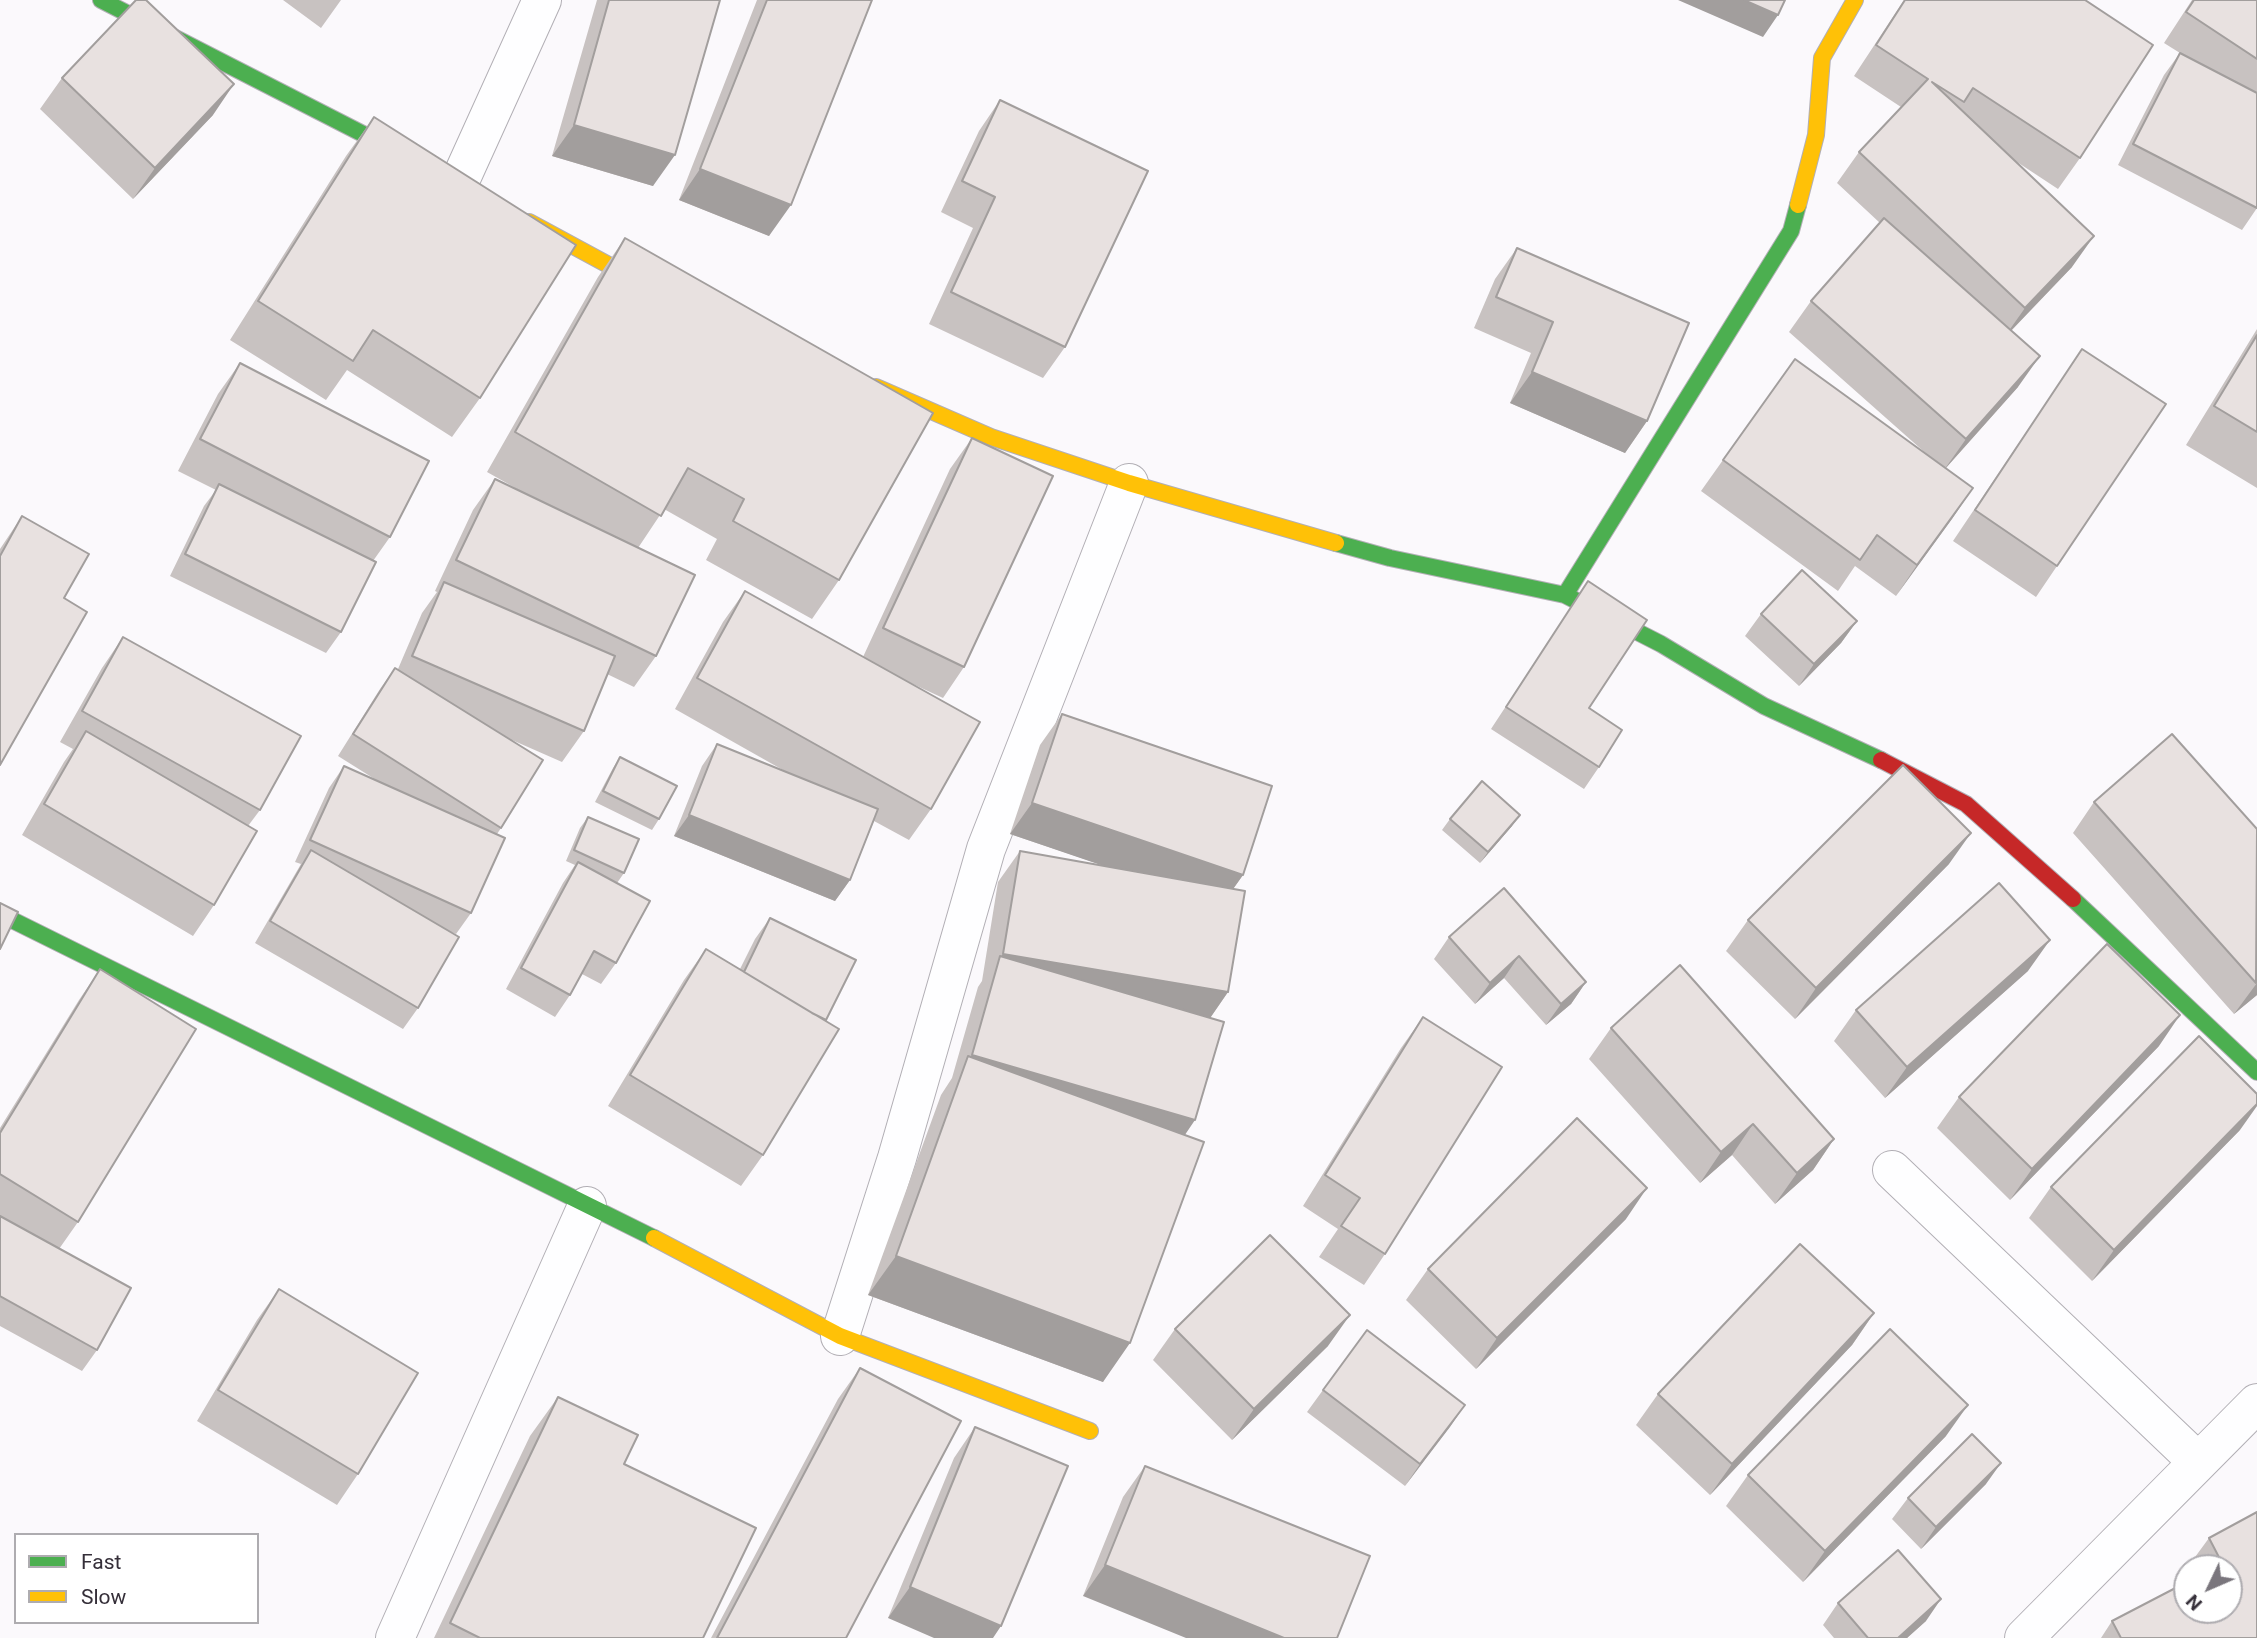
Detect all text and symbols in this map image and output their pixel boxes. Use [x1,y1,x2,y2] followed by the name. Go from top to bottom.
[14,1533,259,1624] legend
[81,1550,121,1574] text: Fast
[2173,1554,2243,1624] north arrow
[81,1585,126,1609] text: Slow
[2181,1590,2207,1615] text: N

